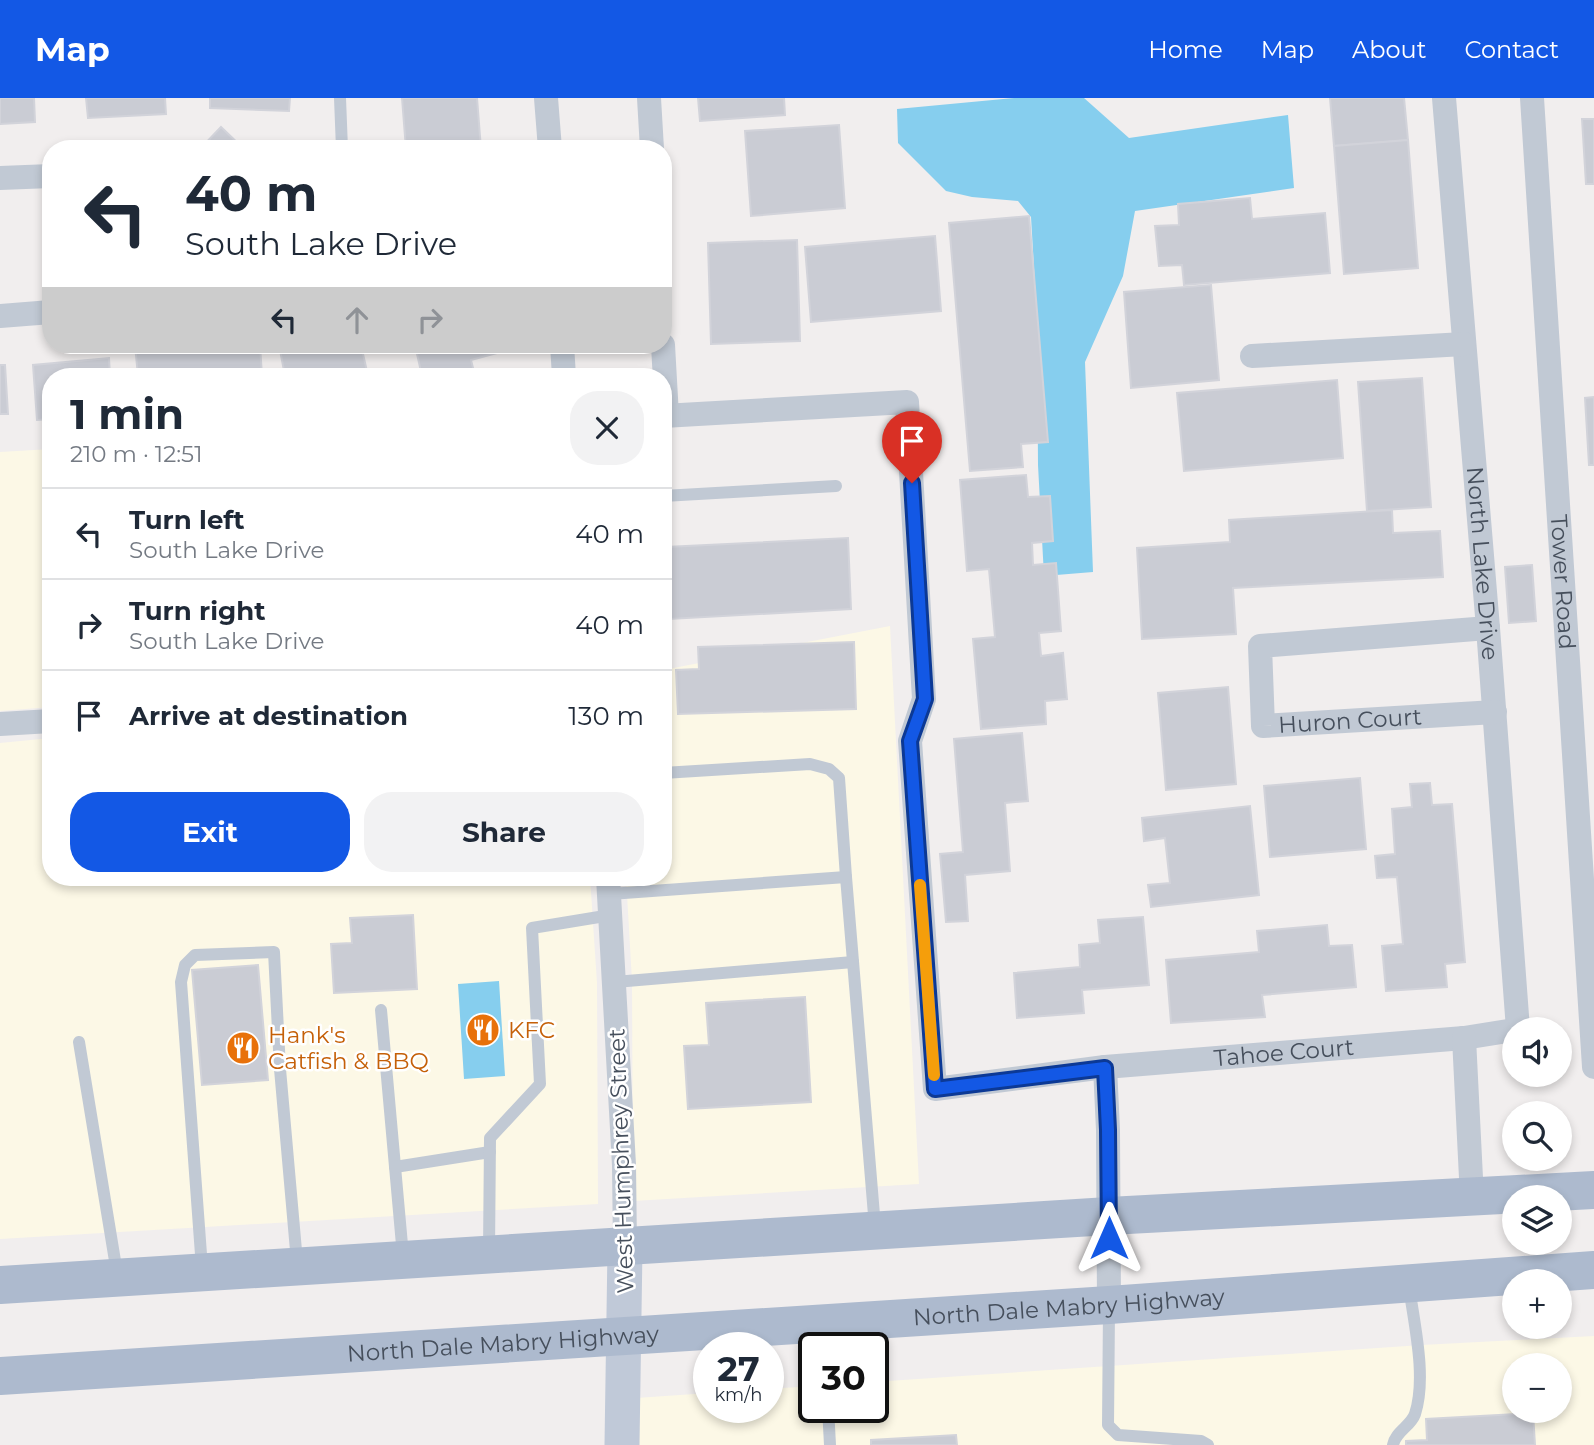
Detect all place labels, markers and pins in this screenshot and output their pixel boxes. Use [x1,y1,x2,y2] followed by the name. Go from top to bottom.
[882,411,942,483] pin
[464,1011,502,1049] restaurant icon: KFC
[508,1016,555,1044] place label: KFC
[268,1021,429,1075] place label: Hank's Catfish & BBQ
[224,1029,262,1067] restaurant icon: Hank's Catfish & BBQ

